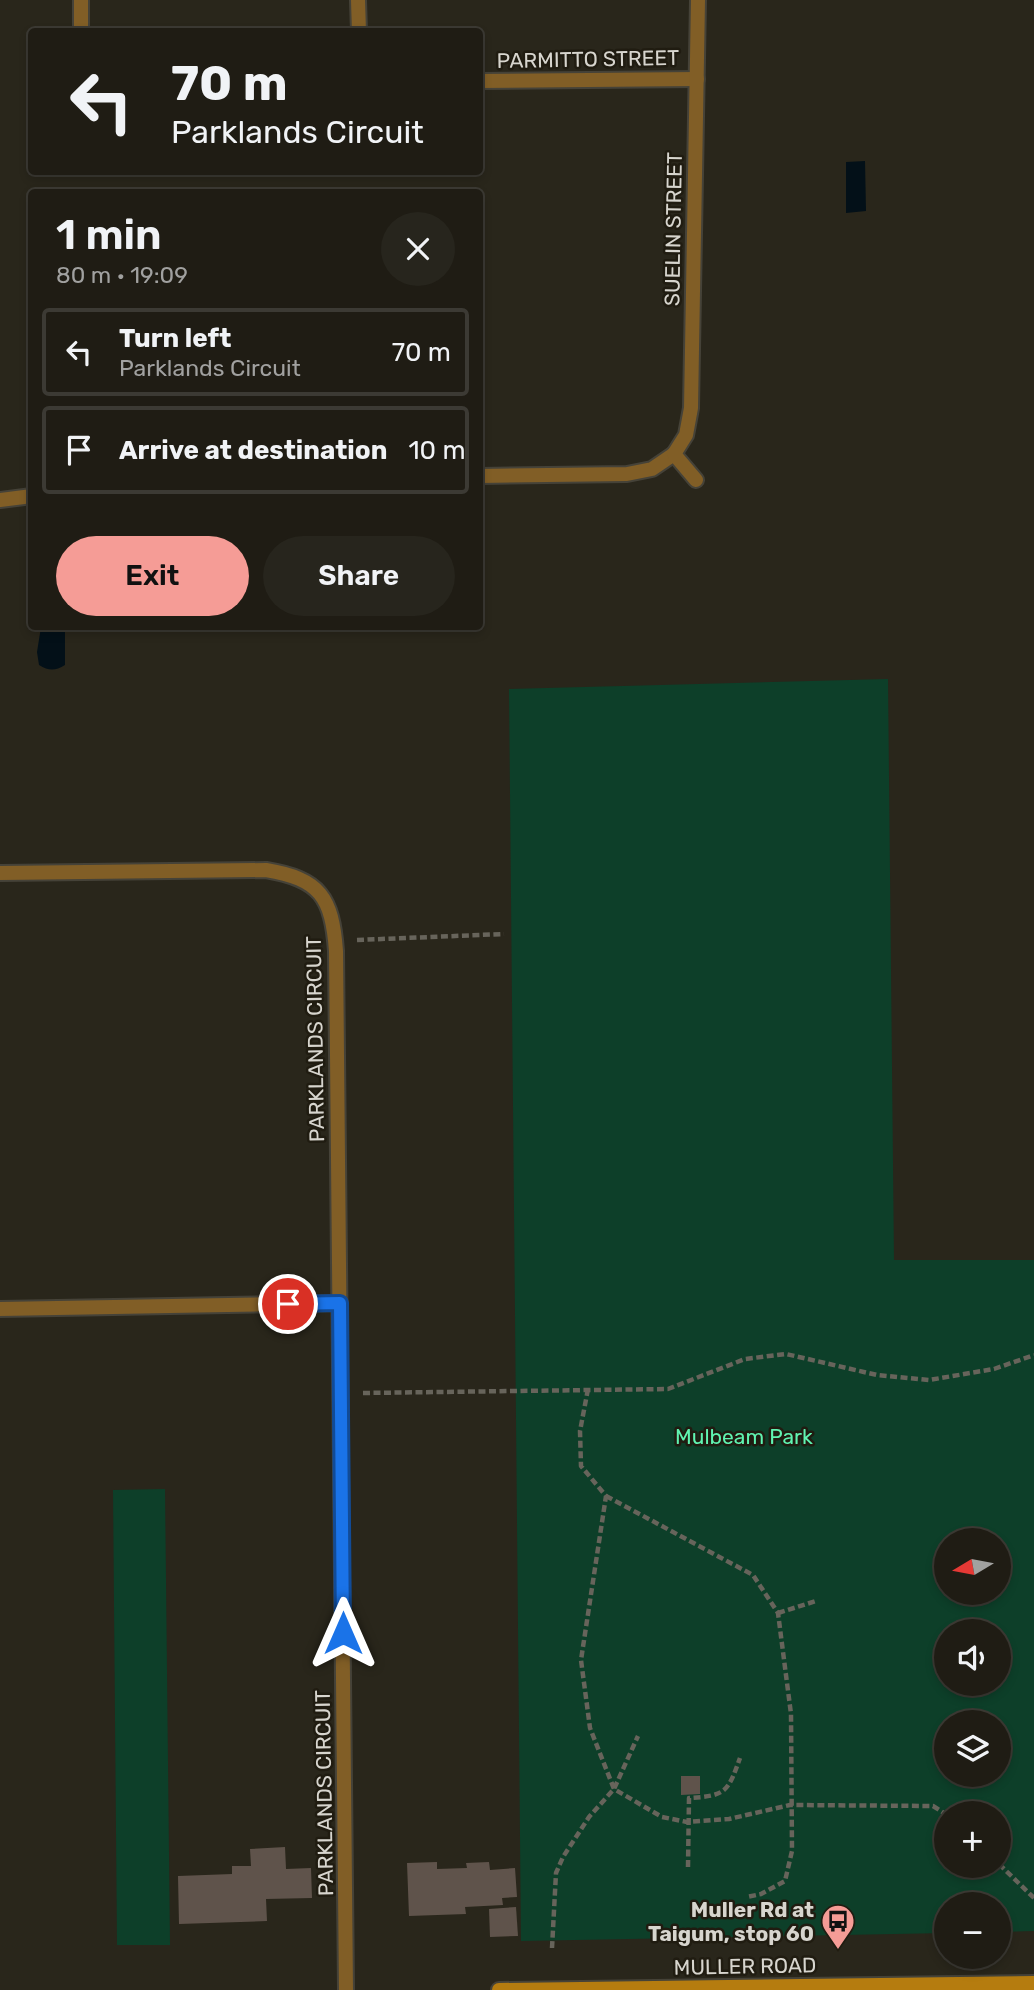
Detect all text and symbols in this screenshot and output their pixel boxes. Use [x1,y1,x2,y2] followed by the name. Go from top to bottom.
[496,45,680,73] street label: PARMITTO STREET
[171,54,288,112] text: 70 m
[56,56,147,147] icon: left
[171,113,424,151] text: Parklands Circuit
[659,152,687,306] street label: SUELIN STREET
[56,210,162,260] text: 1 min
[381,212,455,286] button: close
[56,261,188,289] text: 80 m · 19:09
[119,323,231,354] text: Turn left
[60,333,98,371] icon: left
[392,337,451,368] text: 70 m
[119,354,301,382] text: Parklands Circuit
[60,431,98,469] icon: arrive
[119,435,387,466] text: Arrive at destination
[408,435,466,466] text: 10 m
[56,536,249,616] button: Exit
[263,536,455,616] button: Share
[301,936,329,1142] street label: PARKLANDS CIRCUIT
[258,1274,318,1334] pin
[269,1285,307,1323] icon: arrive
[675,1424,813,1449] park label: Mulbeam Park
[934,1528,1012,1605] north arrow
[934,1528,1011,1969] map controls
[306,1596,380,1670] position arrow
[934,1619,1011,1696] button: sound
[310,1690,338,1896] street label: PARKLANDS CIRCUIT
[934,1710,1011,1787] button: layers
[934,1801,1011,1878] button: +
[934,1892,1011,1969] button: −
[648,1897,814,1946] place label: Muller Rd at Taigum, stop 60
[819,1902,857,1951] bus stop icon: Muller Rd at Taigum, stop 60
[673,1952,817,1980] street label: MULLER ROAD

